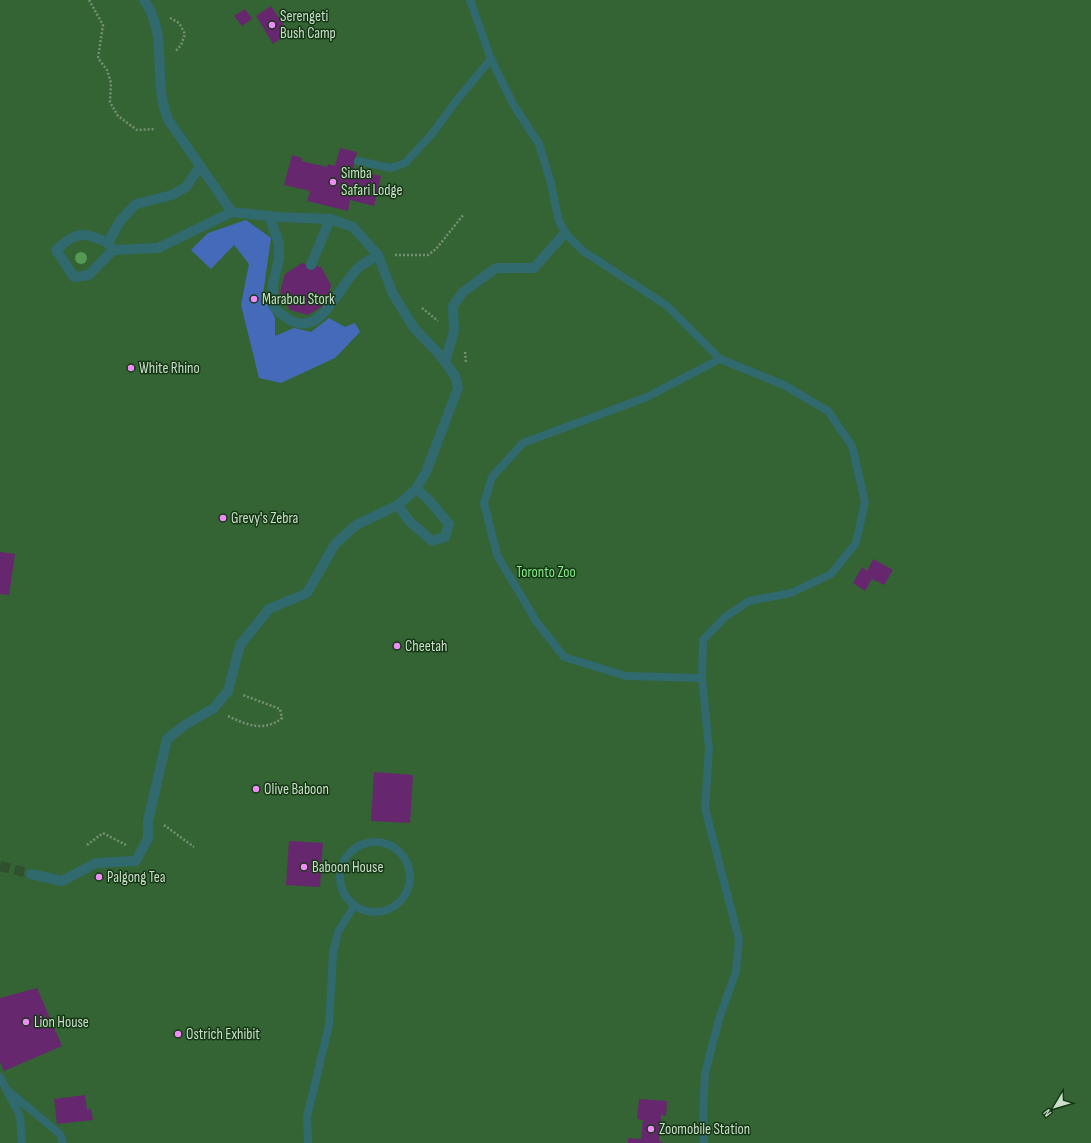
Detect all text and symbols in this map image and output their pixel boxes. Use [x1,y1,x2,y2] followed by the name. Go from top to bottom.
[280,7,336,43] place label: Serengeti Bush Camp
[267,20,277,30] marker: Serengeti Bush Camp
[341,164,402,200] place label: Simba Safari Lodge
[328,177,338,187] marker: Simba Safari Lodge
[262,290,335,309] place label: Marabou Stork
[249,294,259,304] marker: Marabou Stork
[139,359,200,378] place label: White Rhino
[126,363,136,373] marker: White Rhino
[231,509,298,528] place label: Grevy's Zebra
[218,513,228,523] marker: Grevy's Zebra
[516,563,576,582] park label: Toronto Zoo
[405,637,447,656] place label: Cheetah
[392,641,402,651] marker: Cheetah
[264,780,329,799] place label: Olive Baboon
[251,784,261,794] marker: Olive Baboon
[312,858,384,877] place label: Baboon House
[299,862,309,872] marker: Baboon House
[107,868,166,887] place label: Palgong Tea
[94,872,104,882] marker: Palgong Tea
[34,1013,89,1032] place label: Lion House
[21,1017,31,1027] marker: Lion House
[186,1025,260,1044] place label: Ostrich Exhibit
[173,1029,183,1039] marker: Ostrich Exhibit
[1035,1087,1075,1127] north arrow
[1041,1106,1054,1119] text: N
[659,1120,750,1139] place label: Zoomobile Station
[646,1124,656,1134] marker: Zoomobile Station

